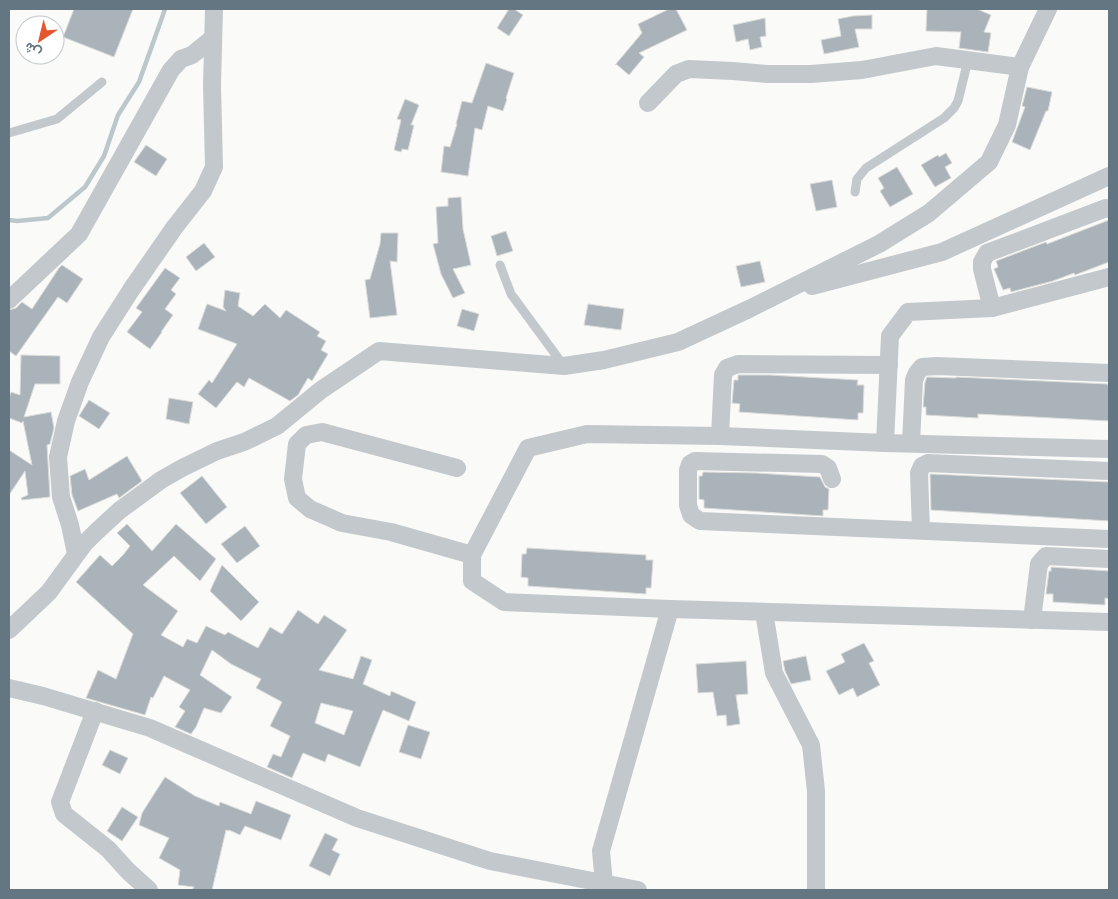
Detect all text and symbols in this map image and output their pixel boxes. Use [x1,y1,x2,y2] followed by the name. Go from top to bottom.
[15,15,65,65] north arrow
[20,38,45,63] text: ش

